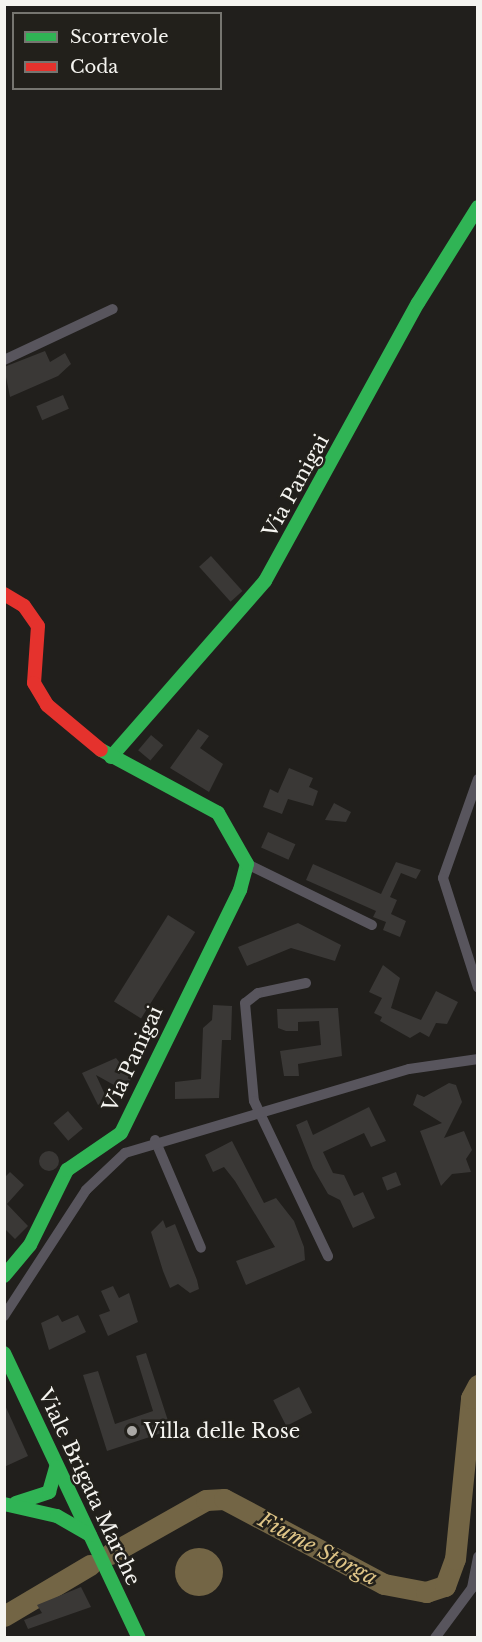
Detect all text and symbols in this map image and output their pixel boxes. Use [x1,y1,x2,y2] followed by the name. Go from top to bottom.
[12,12,222,90] legend
[70,26,169,48] text: Scorrevole
[70,56,118,78] text: Coda
[258,430,334,542] street label: Via Panigai
[98,1002,168,1116] street label: Via Panigai
[33,1385,145,1589] street label: Viale Brigata Marche
[144,1419,300,1443] place label: Villa delle Rose
[125,1424,139,1438] marker: Villa delle Rose
[254,1507,382,1591] water label: Fiume Storga

